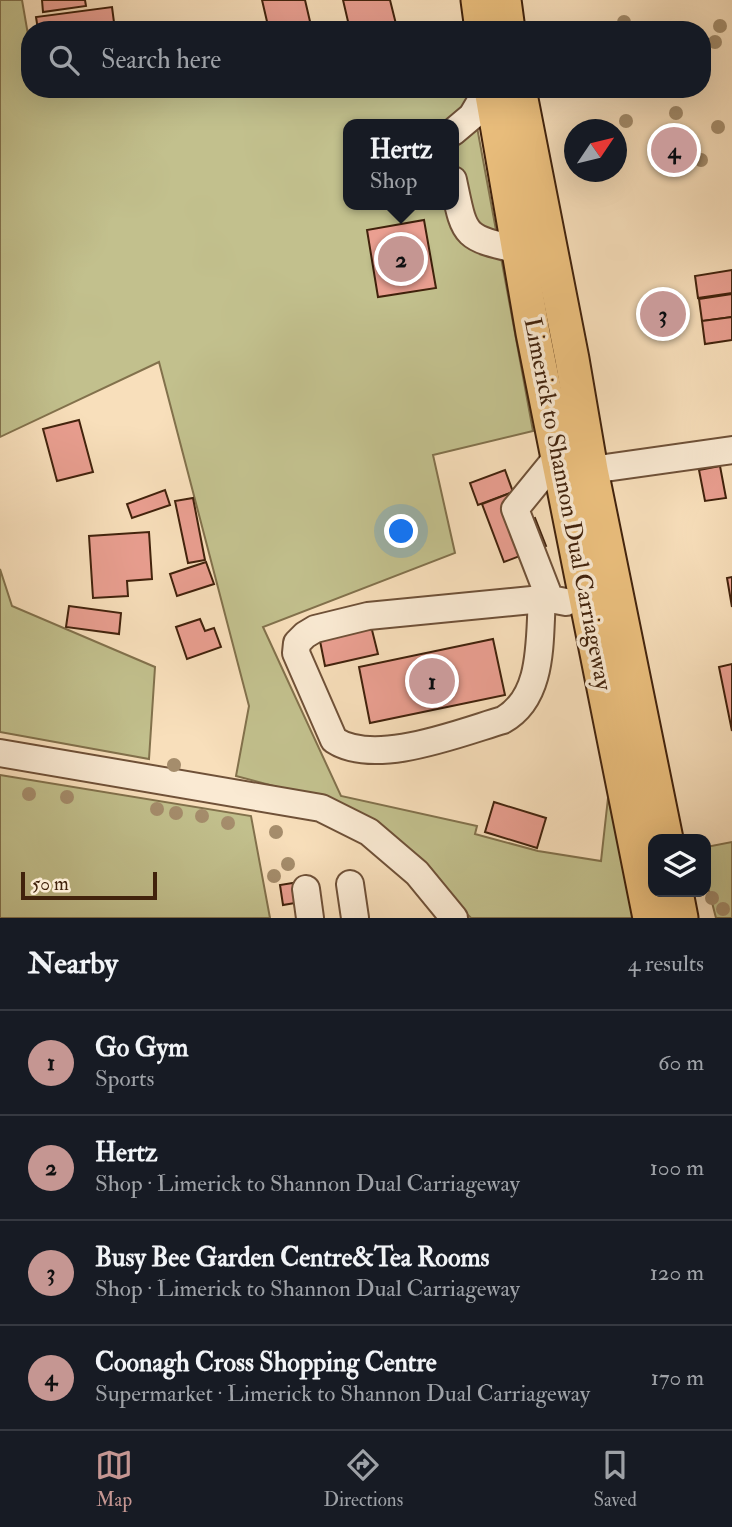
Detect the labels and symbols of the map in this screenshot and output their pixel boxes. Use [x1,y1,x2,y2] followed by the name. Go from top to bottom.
[564,119,627,182] north arrow
[651,124,697,176] pin: 4
[378,233,424,285] pin: 2
[640,288,686,340] pin: 3
[517,315,619,693] street label: Limerick to Shannon Dual Carriageway
[384,514,418,548] your location
[409,655,455,707] pin: 1
[21,869,158,901] scale bar

